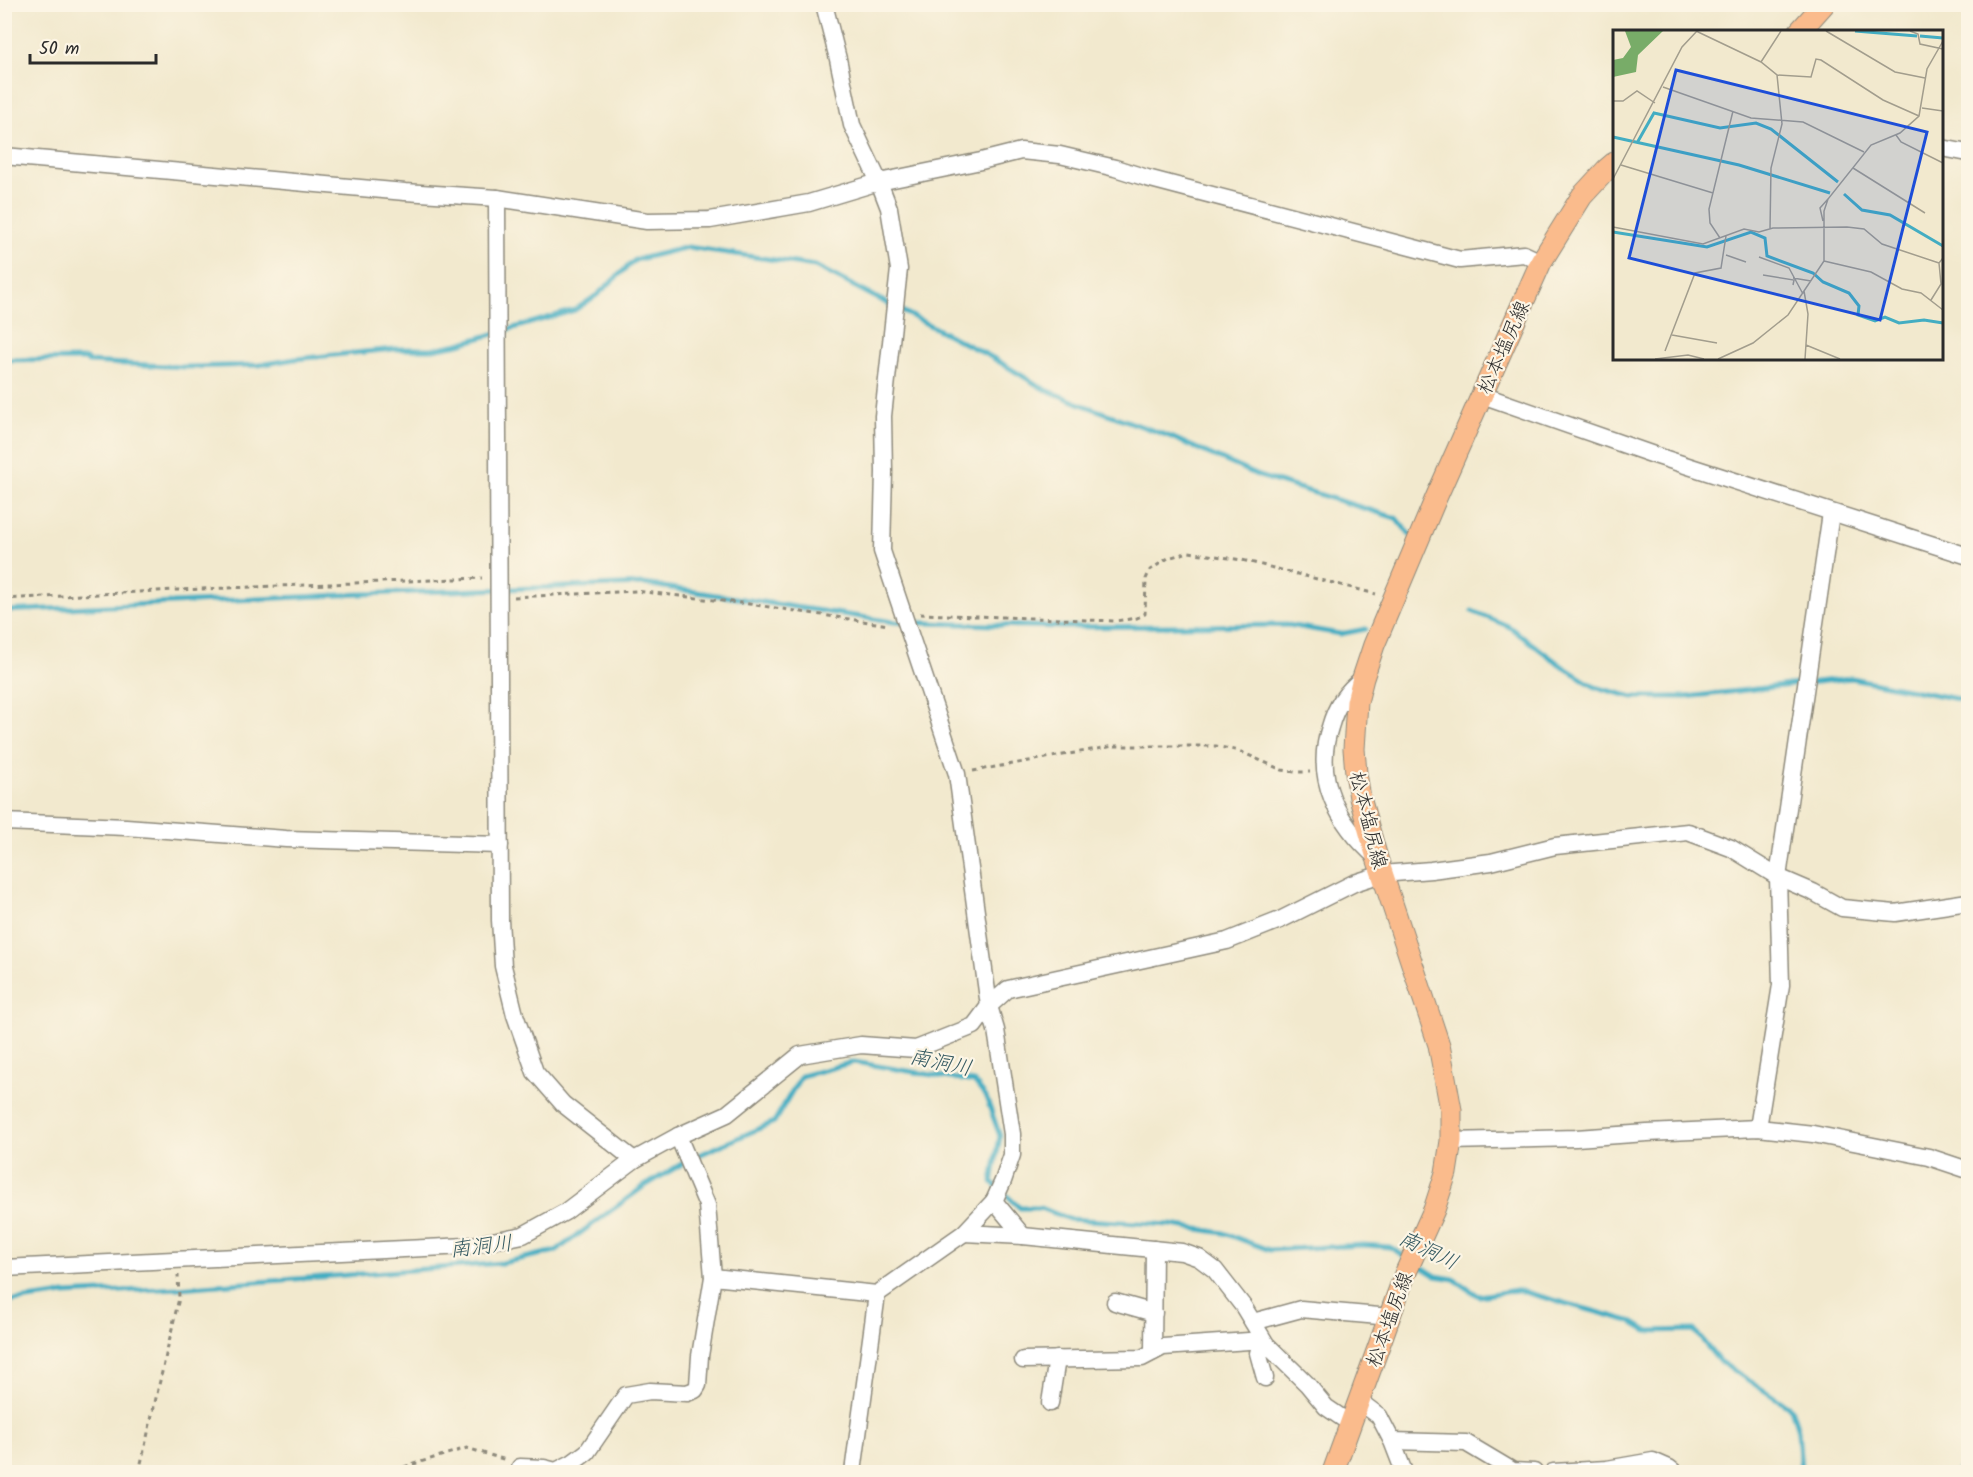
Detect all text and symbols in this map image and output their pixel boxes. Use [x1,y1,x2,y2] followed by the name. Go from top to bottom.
[30,27,156,65] scale bar
[1613,30,1943,360] inset map
[39,35,79,64] text: 50 m
[1470,296,1540,400] street label: 松本塩尻線
[1339,768,1395,873] street label: 松本塩尻線
[906,1041,975,1086] water label: 南洞川
[1393,1223,1464,1280] water label: 南洞川
[448,1228,514,1267] water label: 南洞川
[1359,1267,1423,1372] street label: 松本塩尻線

